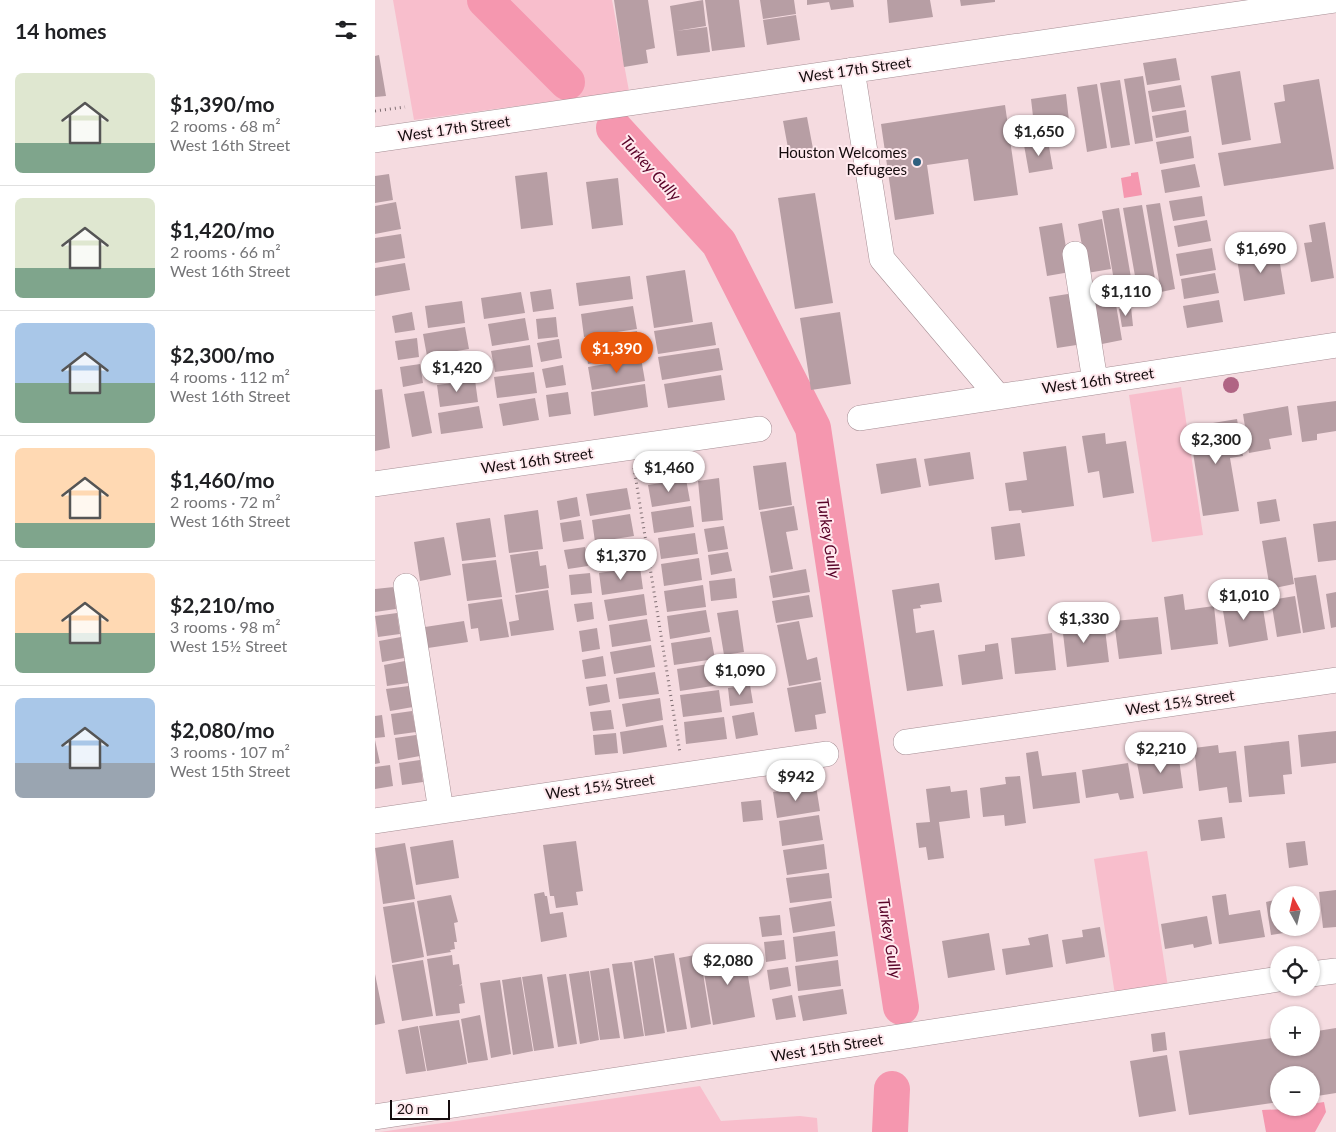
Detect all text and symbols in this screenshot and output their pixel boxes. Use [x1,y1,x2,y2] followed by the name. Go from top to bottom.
[332,16,360,44] icon: filters
[15,18,106,43] text: 14 homes
[798,52,913,86] street label: West 17th Street
[170,91,275,116] text: $1,390/mo
[55,93,115,153] icon: home
[397,111,512,145] street label: West 17th Street
[998,114,1080,157] pin: $1,650
[170,116,281,135] text: 2 rooms · 68 m²
[1014,121,1064,140] text: $1,650
[617,131,686,204] water label: Turkey Gully
[170,135,290,154] text: West 16th Street
[778,143,907,178] place label: Houston Welcomes Refugees
[911,156,923,168] marker: Houston Welcomes Refugees
[170,217,275,242] text: $1,420/mo
[55,218,115,278] icon: home
[1220,232,1302,274] pin: $1,690
[1236,238,1286,257] text: $1,690
[170,242,281,261] text: 2 rooms · 66 m²
[170,261,290,280] text: West 16th Street
[1085,274,1167,317] pin: $1,110
[1101,281,1151,300] text: $1,110
[576,332,658,374] pin: $1,390
[592,338,642,357] text: $1,390
[170,342,275,367] text: $2,300/mo
[55,343,115,403] icon: home
[416,350,498,393] pin: $1,420
[432,357,482,376] text: $1,420
[1041,363,1156,397] street label: West 16th Street
[170,367,290,386] text: 4 rooms · 112 m²
[170,386,290,405] text: West 16th Street
[1175,422,1257,465] pin: $2,300
[1191,429,1241,448] text: $2,300
[480,443,595,477] street label: West 16th Street
[628,450,710,493] pin: $1,460
[644,457,694,476] text: $1,460
[170,467,275,492] text: $1,460/mo
[55,468,115,528] icon: home
[170,492,281,511] text: 2 rooms · 72 m²
[814,496,845,580] water label: Turkey Gully
[170,511,290,530] text: West 16th Street
[580,538,662,581] pin: $1,370
[596,545,646,564] text: $1,370
[1203,578,1285,621] pin: $1,010
[1219,585,1269,604] text: $1,010
[170,592,275,617] text: $2,210/mo
[55,593,115,653] icon: home
[1043,602,1125,644] pin: $1,330
[1059,608,1109,627] text: $1,330
[170,617,281,636] text: 3 rooms · 98 m²
[170,636,287,655] text: West 15½ Street
[699,654,781,696] pin: $1,090
[715,660,765,679] text: $1,090
[1124,685,1236,719] street label: West 15½ Street
[170,717,275,742] text: $2,080/mo
[55,718,115,778] icon: home
[1120,732,1202,774] pin: $2,210
[1136,738,1186,757] text: $2,210
[170,742,290,761] text: 3 rooms · 107 m²
[766,760,826,802] pin: $942
[170,761,290,780] text: West 15th Street
[777,766,815,785] text: $942
[544,769,656,803] street label: West 15½ Street
[1270,886,1320,936] north arrow
[1270,886,1320,1116] map controls
[875,896,906,980] water label: Turkey Gully
[687,944,769,986] pin: $2,080
[1270,946,1320,996] button: locate
[703,950,753,969] text: $2,080
[1270,1006,1320,1056] button: +
[770,1029,885,1065] street label: West 15th Street
[1270,1066,1320,1116] button: −
[390,1097,450,1120] scale bar
[397,1100,428,1117] text: 20 m

